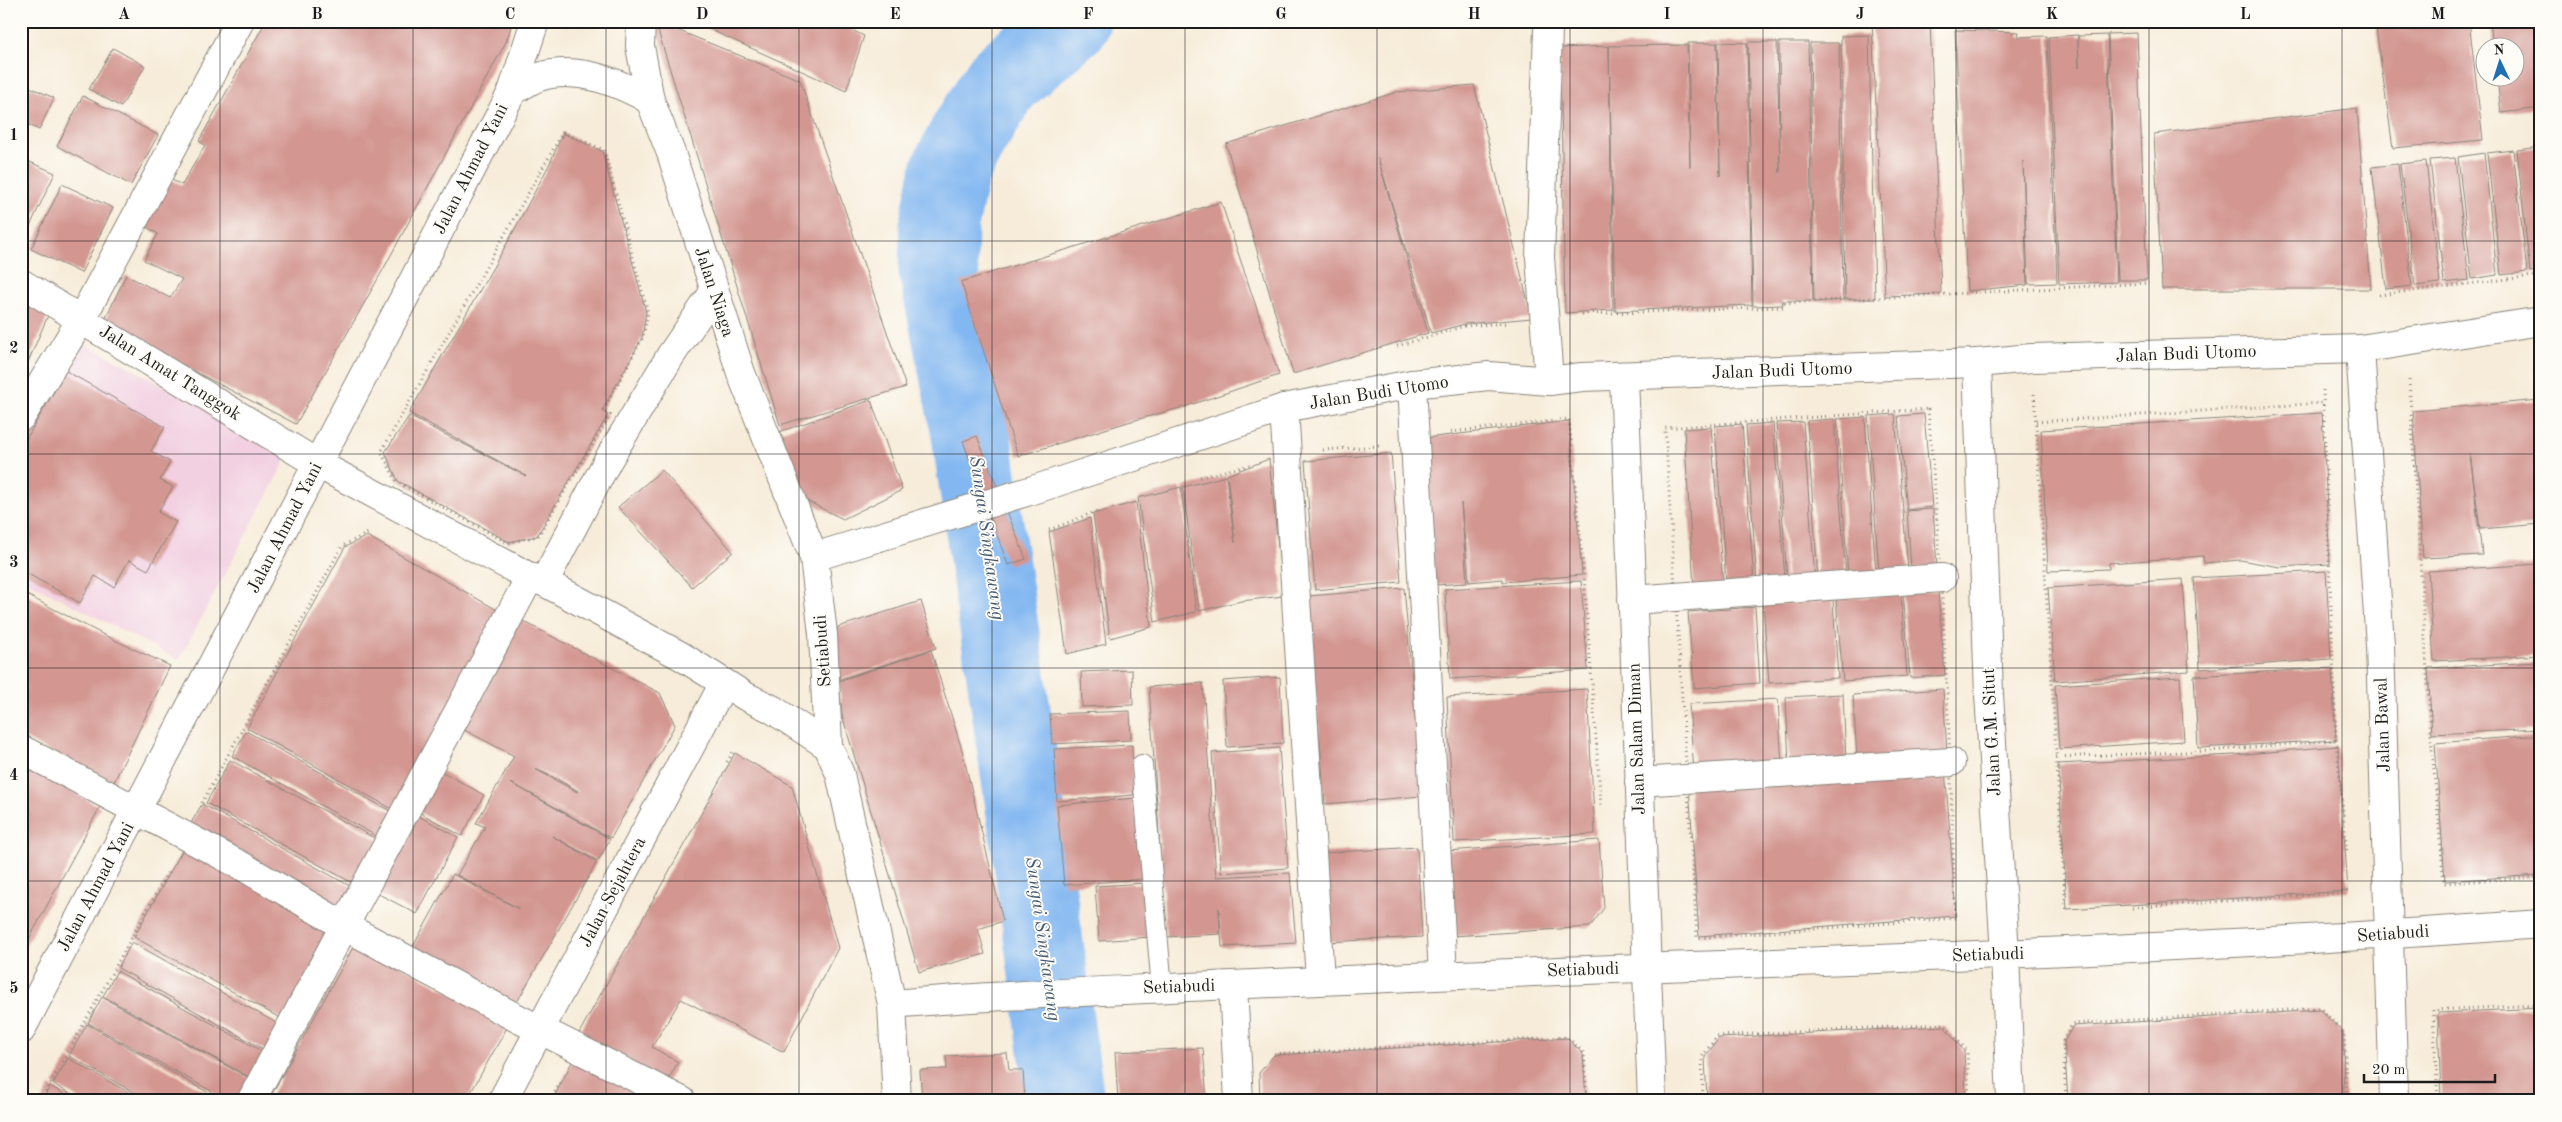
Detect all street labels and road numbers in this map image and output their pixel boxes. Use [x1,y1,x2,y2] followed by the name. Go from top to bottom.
[430,101,512,237] street label: Jalan Ahmad Yani
[691,245,737,339] street label: Jalan Niaga
[96,322,244,424] street label: Jalan Amat Tanggok
[2115,343,2257,365] street label: Jalan Budi Utomo
[1711,360,1853,382] street label: Jalan Budi Utomo
[1308,373,1450,413] street label: Jalan Budi Utomo
[244,460,326,596] street label: Jalan Ahmad Yani
[811,614,835,688] street label: Setiabudi
[1625,662,1649,815] street label: Jalan Salam Diman
[1980,667,2004,797] street label: Jalan G.M. Situt
[2372,677,2394,773] street label: Jalan Bawal
[54,819,138,955] street label: Jalan Ahmad Yani
[576,834,650,950] street label: Jalan Sejahtera
[2356,922,2430,946] street label: Setiabudi
[1951,945,2025,965] street label: Setiabudi
[1546,960,1620,980] street label: Setiabudi
[1142,977,1216,997] street label: Setiabudi

